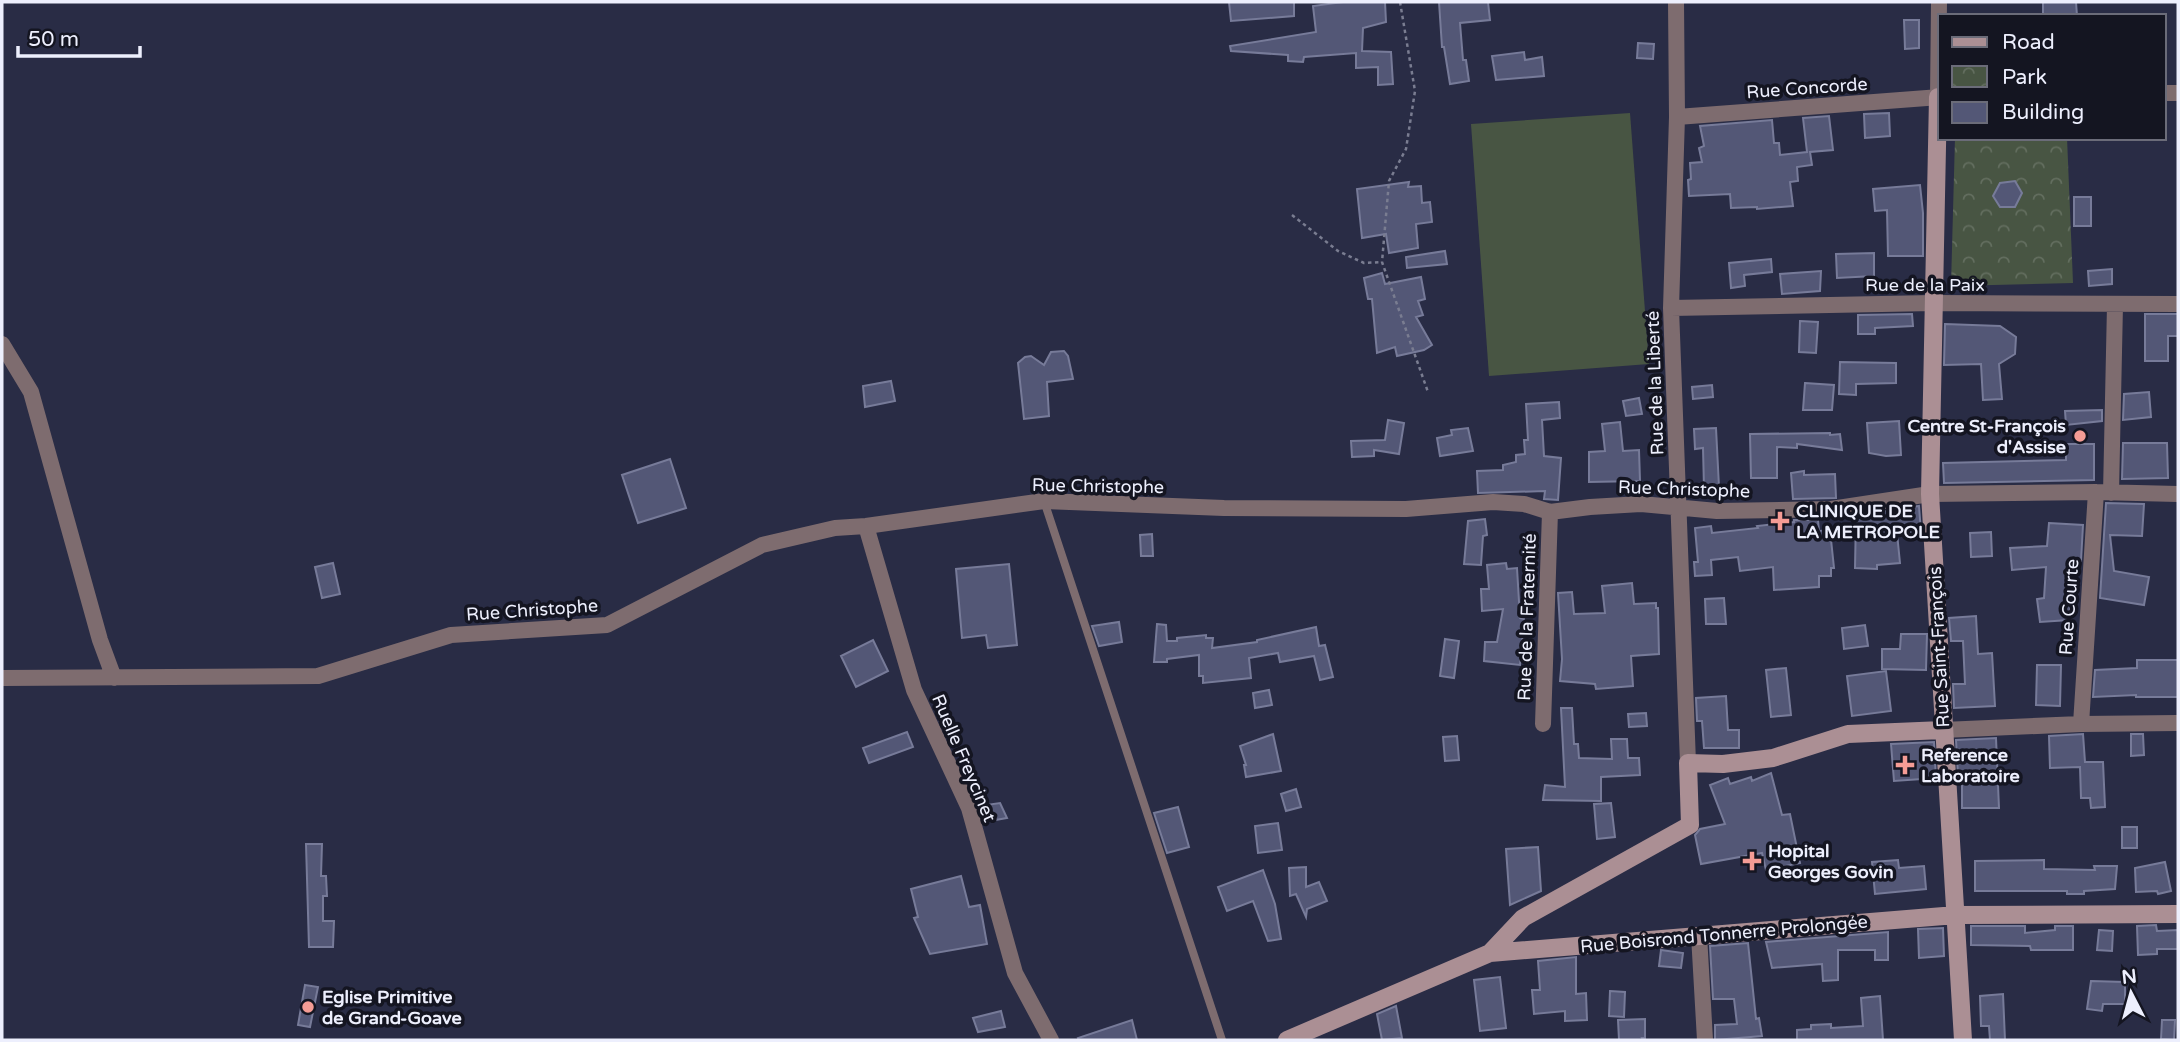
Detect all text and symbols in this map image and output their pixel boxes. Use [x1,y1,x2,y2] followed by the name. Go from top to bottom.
[18,14,140,58] scale bar
[1938,14,2166,140] legend
[28,27,79,52] text: 50 m
[2002,30,2055,55] text: Road
[2002,65,2047,90] text: Park
[1746,73,1868,103] street label: Rue Concorde
[2002,100,2084,125] text: Building
[1865,274,1985,296] street label: Rue de la Paix
[1641,310,1669,456] street label: Rue de la Liberté
[1908,415,2066,458] place label: Centre St-François d'Assise
[2072,428,2088,444] marker: Centre St-François d'Assise
[1032,474,1164,498] street label: Rue Christophe
[1618,476,1750,502] street label: Rue Christophe
[1796,500,1940,543] place label: CLINIQUE DE LA METROPOLE
[1770,511,1790,531] marker: CLINIQUE DE LA METROPOLE
[1513,533,1541,701] street label: Rue de la Fraternité
[2055,558,2083,656] street label: Rue Courte
[1924,566,1954,728] street label: Rue Saint-François
[465,594,599,626] street label: Rue Christophe
[927,691,1001,825] street label: Ruelle Freycinet
[1921,744,2020,787] place label: Reference Laboratoire
[1895,755,1915,775] marker: Reference Laboratoire
[1768,840,1894,883] place label: Hopital Georges Govin
[1742,851,1762,871] marker: Hopital Georges Govin
[1579,910,1869,958] street label: Rue Boisrond Tonnerre Prolongée
[2096,958,2166,1028] north arrow
[2121,965,2138,989] text: N
[322,986,462,1029] place label: Eglise Primitive de Grand-Goave
[300,999,316,1015] marker: Eglise Primitive de Grand-Goave

